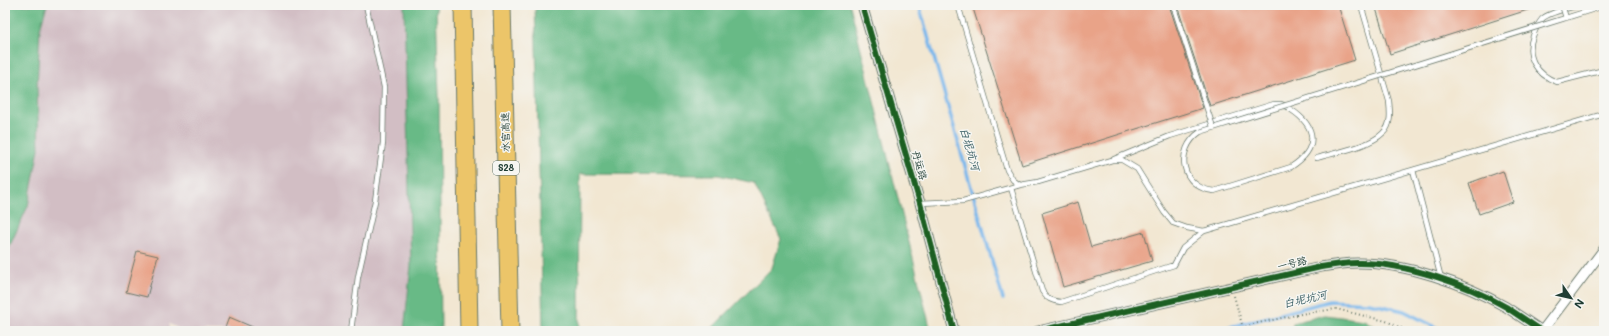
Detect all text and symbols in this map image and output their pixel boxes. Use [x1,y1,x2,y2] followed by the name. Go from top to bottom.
[498,112,512,152] street label: 水官高速
[957,126,984,174] water label: 白坭坑河
[909,149,931,181] street label: 丹运路
[493,161,519,175] road number: S28
[1276,253,1308,273] street label: 一号路
[1551,278,1591,318] north arrow
[1282,286,1330,311] water label: 白坭坑河
[1571,296,1588,312] text: N

